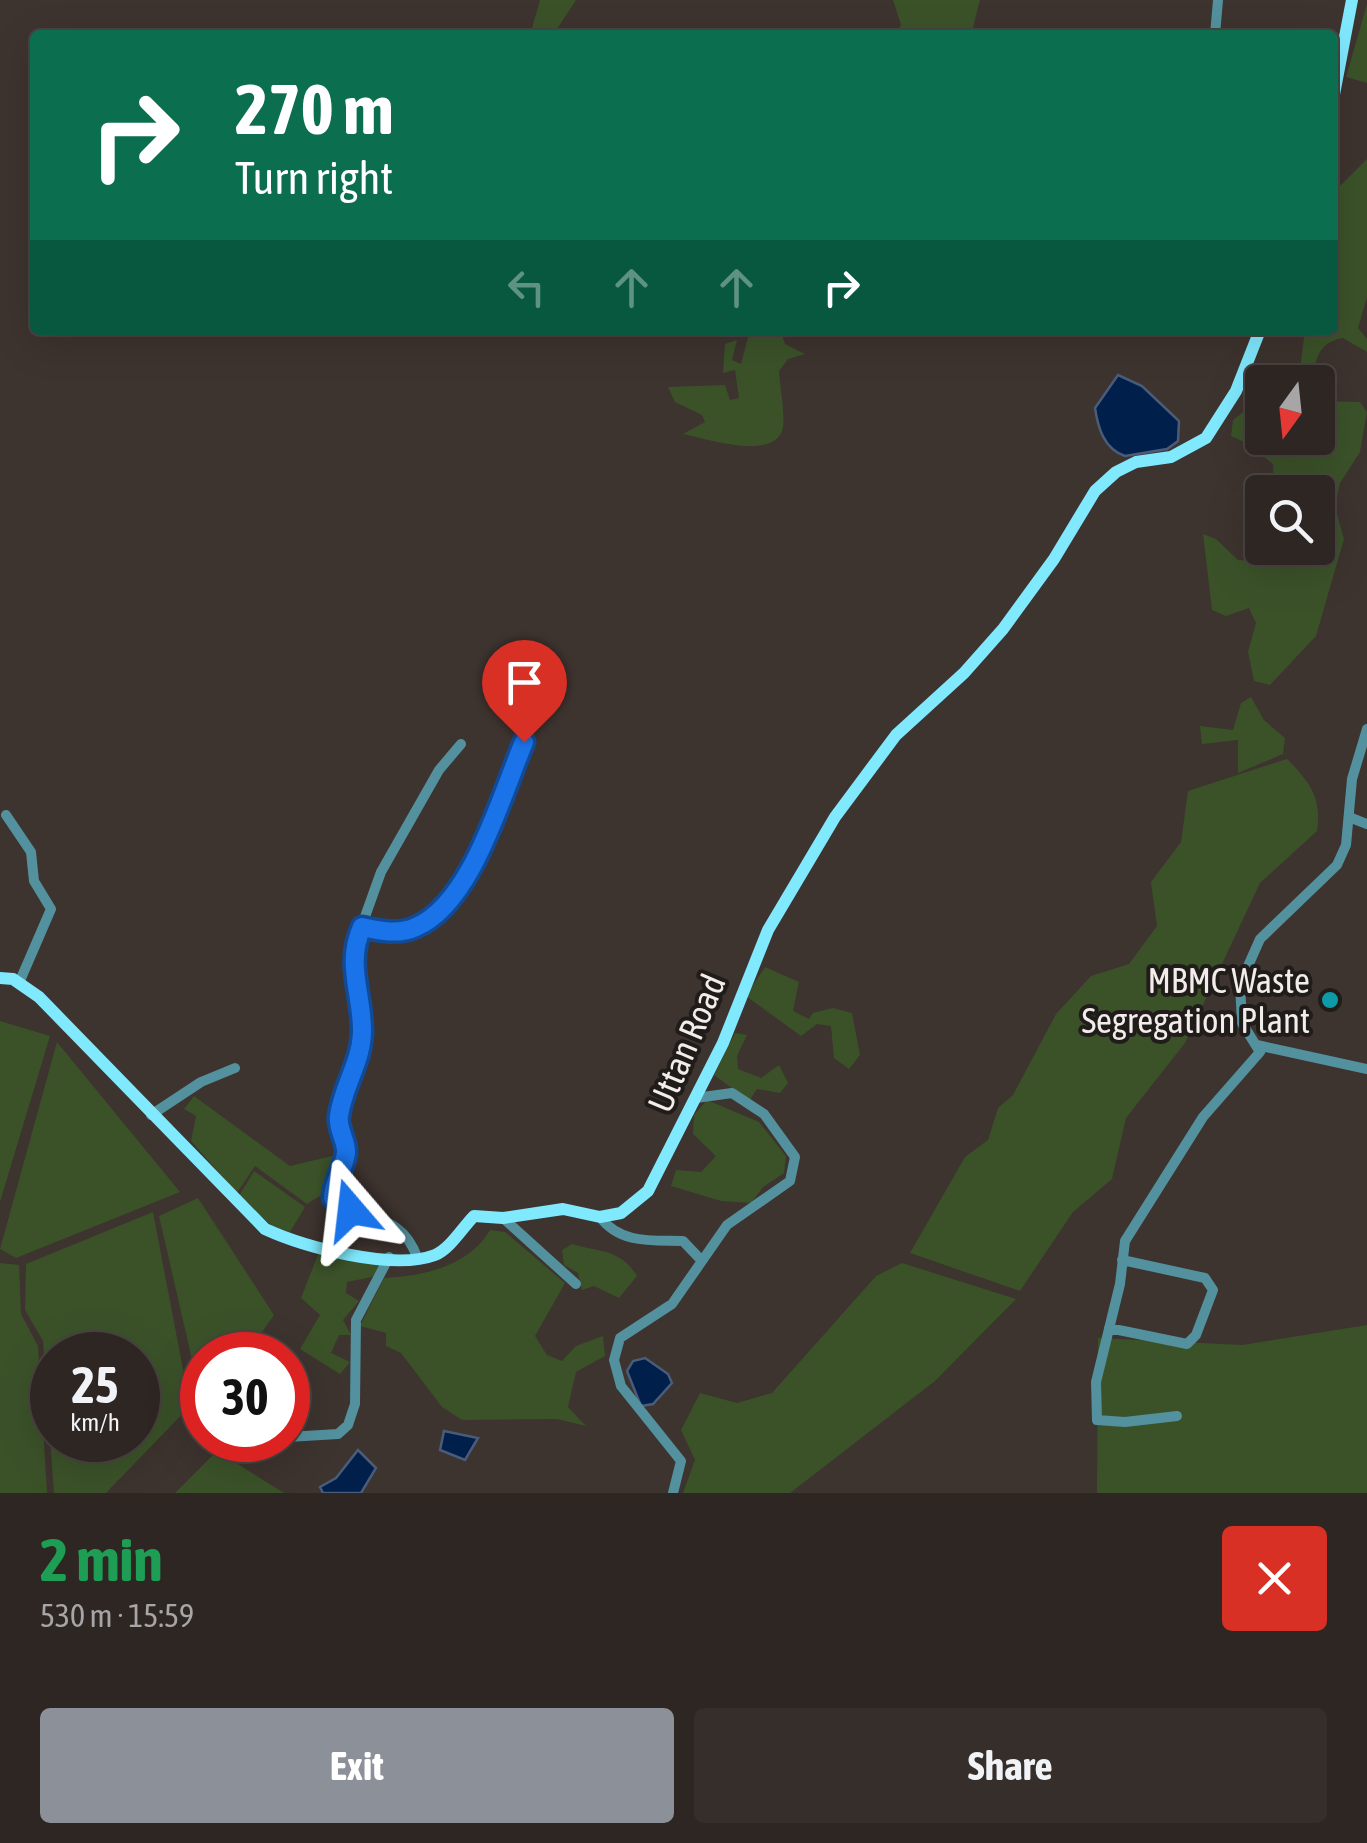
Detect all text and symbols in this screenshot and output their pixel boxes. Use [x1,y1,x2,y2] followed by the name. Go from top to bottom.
[235,69,394,149] text: 270 m
[70,70,200,200] icon: right
[235,152,393,204] text: Turn right
[499,260,554,315] icon: left
[604,260,659,315] icon: ahead
[709,260,764,315] icon: ahead
[814,260,869,315] icon: right
[1245,365,1335,455] north arrow
[1245,365,1335,565] map controls
[1245,475,1335,565] button: search
[482,640,567,743] pin
[497,655,552,710] icon: arrive
[1081,960,1310,1040] place label: MBMC Waste Segregation Plant
[639,968,733,1118] street label: Uttan Road
[1319,989,1341,1011] marker: MBMC Waste Segregation Plant
[299,1158,403,1262] position arrow
[180,1332,310,1462] speed limit sign: 30
[71,1356,118,1414] text: 25
[70,1408,120,1436] text: km/h
[40,1525,163,1594] text: 2 min
[1222,1526,1327,1631] button: close
[40,1597,194,1634] text: 530 m · 15:59
[40,1708,674,1823] button: Exit
[694,1708,1327,1823] button: Share

